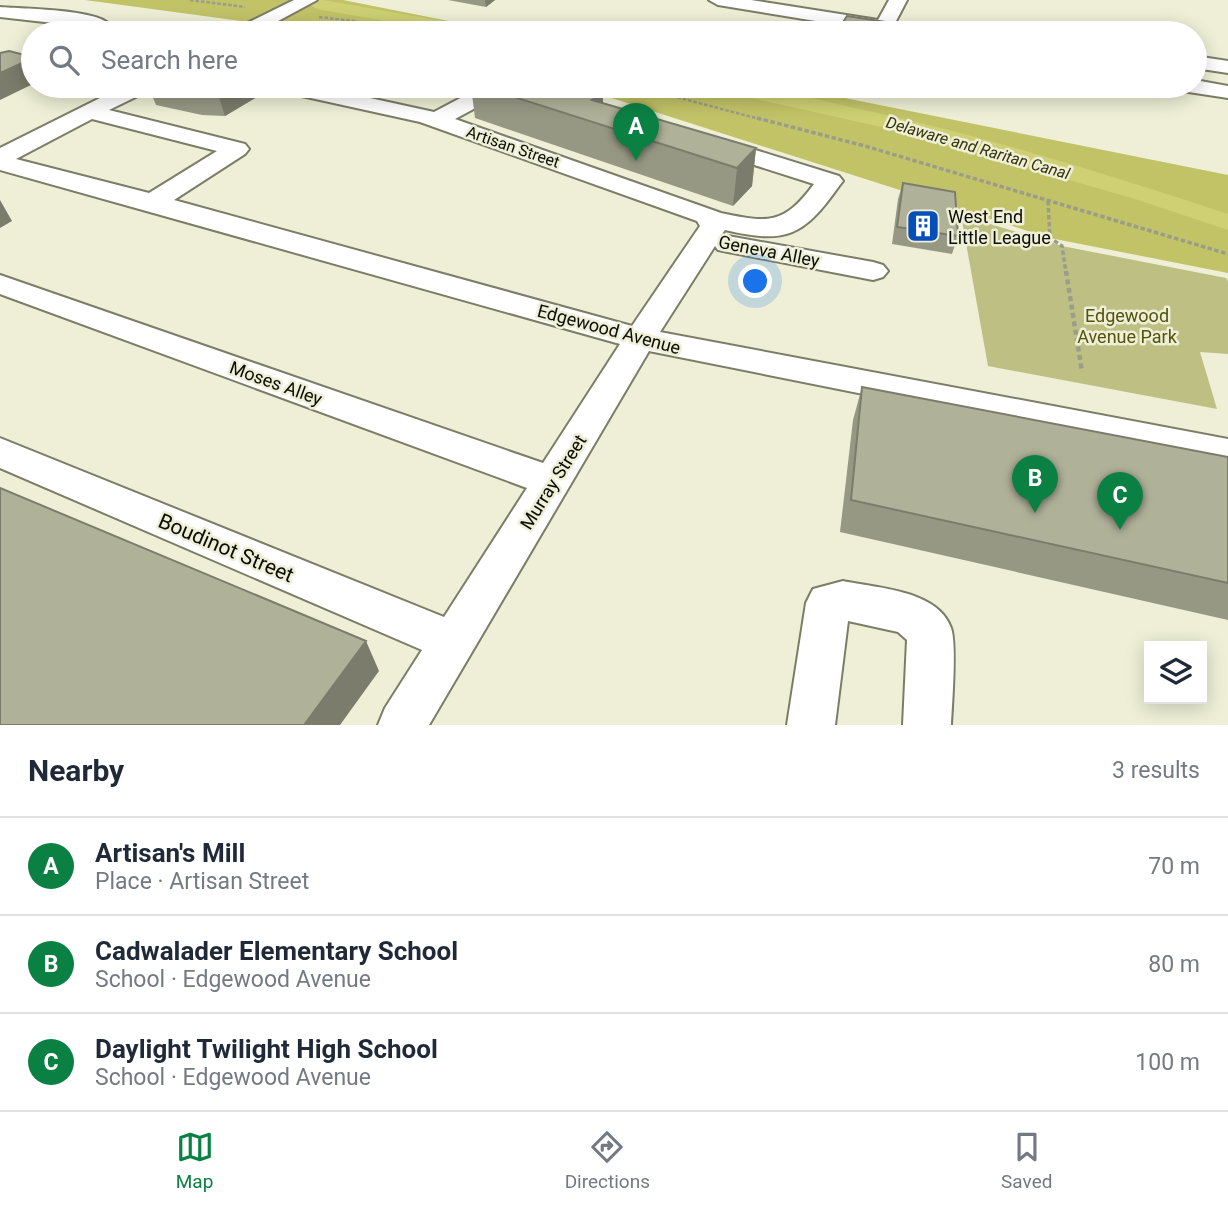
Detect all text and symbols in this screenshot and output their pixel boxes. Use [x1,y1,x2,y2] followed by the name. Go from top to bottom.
[21,21,1207,98] search box
[45,41,83,79] icon: search
[101,45,238,75] text: Search here
[613,103,659,161] pin: A
[884,113,1072,183] water label: Delaware and Raritan Canal
[464,122,562,172] street label: Artisan Street
[948,206,1051,248] place label: West End Little League
[904,207,942,245] building icon: West End Little League
[717,231,822,271] street label: Geneva Alley
[738,264,772,298] your location
[535,300,683,358] street label: Edgewood Avenue
[1077,305,1178,347] park label: Edgewood Avenue Park
[227,357,326,410] street label: Moses Alley
[516,431,590,533] street label: Murray Street
[1012,455,1058,513] pin: B
[1097,472,1143,530] pin: C
[155,509,297,587] street label: Boudinot Street
[1144,641,1207,704] map controls
[1144,641,1207,704] button: layers
[28,753,124,788] text: Nearby
[1112,757,1200,784] text: 3 results
[95,838,245,868] text: Artisan's Mill
[43,853,59,880] text: A
[1148,853,1200,880] text: 70 m
[95,868,309,895] text: Place · Artisan Street
[95,936,458,966] text: Cadwalader Elementary School
[44,951,58,978] text: B
[1148,951,1200,978] text: 80 m
[95,966,371,993] text: School · Edgewood Avenue
[95,1034,438,1064] text: Daylight Twilight High School
[43,1049,59,1076] text: C
[1135,1049,1200,1076] text: 100 m
[95,1064,371,1091] text: School · Edgewood Avenue
[176,1128,214,1193] tab: Map
[565,1128,650,1193] tab: Directions
[1001,1128,1052,1193] tab: Saved

